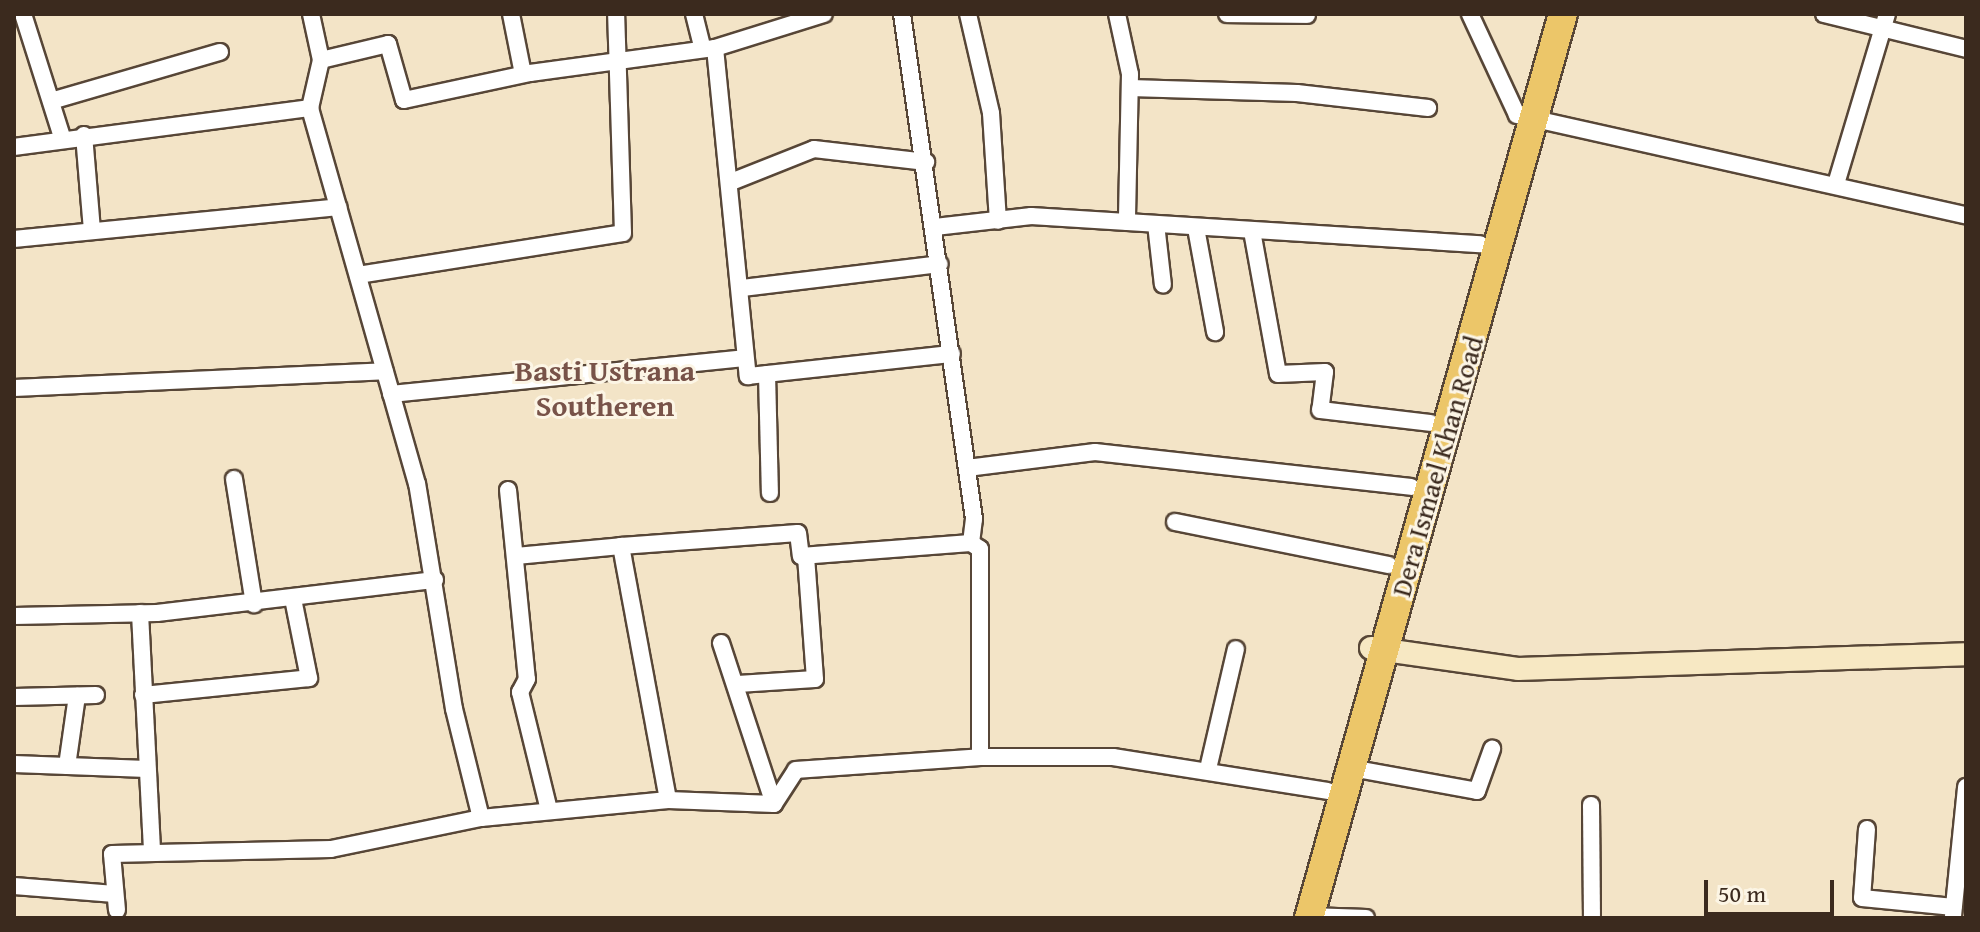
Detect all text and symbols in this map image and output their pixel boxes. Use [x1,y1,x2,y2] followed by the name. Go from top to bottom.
[1384,332,1490,600] street label: Dera Ismael Khan Road
[515,352,695,422] district label: Basti Ustrana Southeren
[1708,864,1838,914] scale bar
[1718,876,1766,911] text: 50 m

